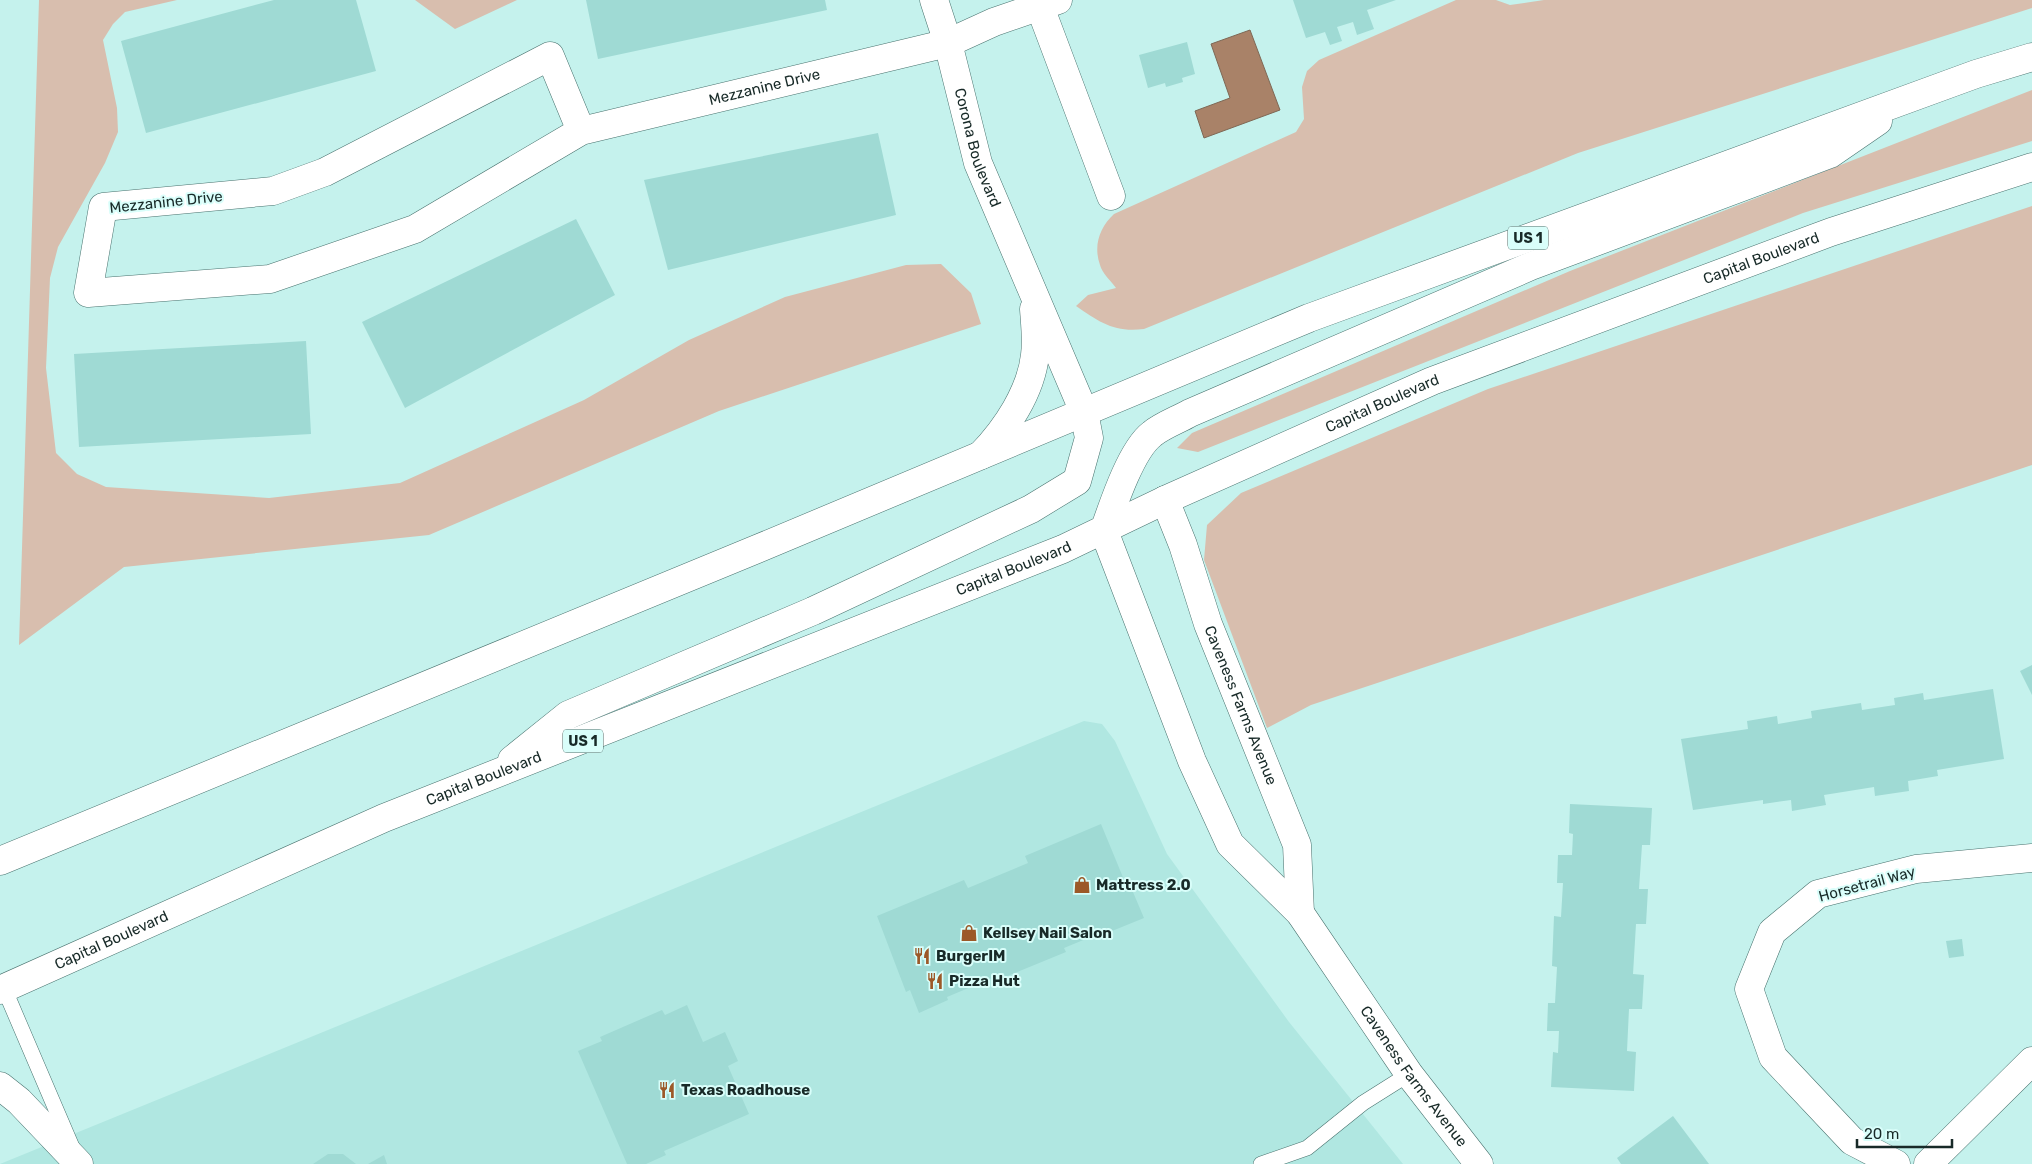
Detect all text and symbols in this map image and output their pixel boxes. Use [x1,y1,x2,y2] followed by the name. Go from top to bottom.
[707,65,822,109] street label: Mezzanine Drive
[951,86,1005,210] street label: Corona Boulevard
[108,187,224,217] street label: Mezzanine Drive
[1508,227,1548,250] road number: US 1
[1701,228,1822,288] street label: Capital Boulevard
[1322,370,1441,436] street label: Capital Boulevard
[953,537,1074,600] street label: Capital Boulevard
[1201,623,1281,788] street label: Caveness Farms Avenue
[563,729,603,752] road number: US 1
[423,748,544,809] street label: Capital Boulevard
[1817,862,1917,906] street label: Horsetrail Way
[1072,875,1092,895] shop icon: Mattress 2.0
[1096,876,1191,894] place label: Mattress 2.0
[52,907,171,973] street label: Capital Boulevard
[959,923,979,943] shop icon: Kellsey Nail Salon
[983,924,1112,942] place label: Kellsey Nail Salon
[912,946,932,966] restaurant icon: BurgerIM
[936,947,1005,965] place label: BurgerIM
[925,971,945,991] restaurant icon: Pizza Hut
[949,972,1020,990] place label: Pizza Hut
[1356,1002,1471,1150] street label: Caveness Farms Avenue
[657,1080,677,1100] restaurant icon: Texas Roadhouse
[681,1081,810,1099] place label: Texas Roadhouse
[1857,1116,1952,1148] scale bar
[1864,1125,1899,1143] text: 20 m

